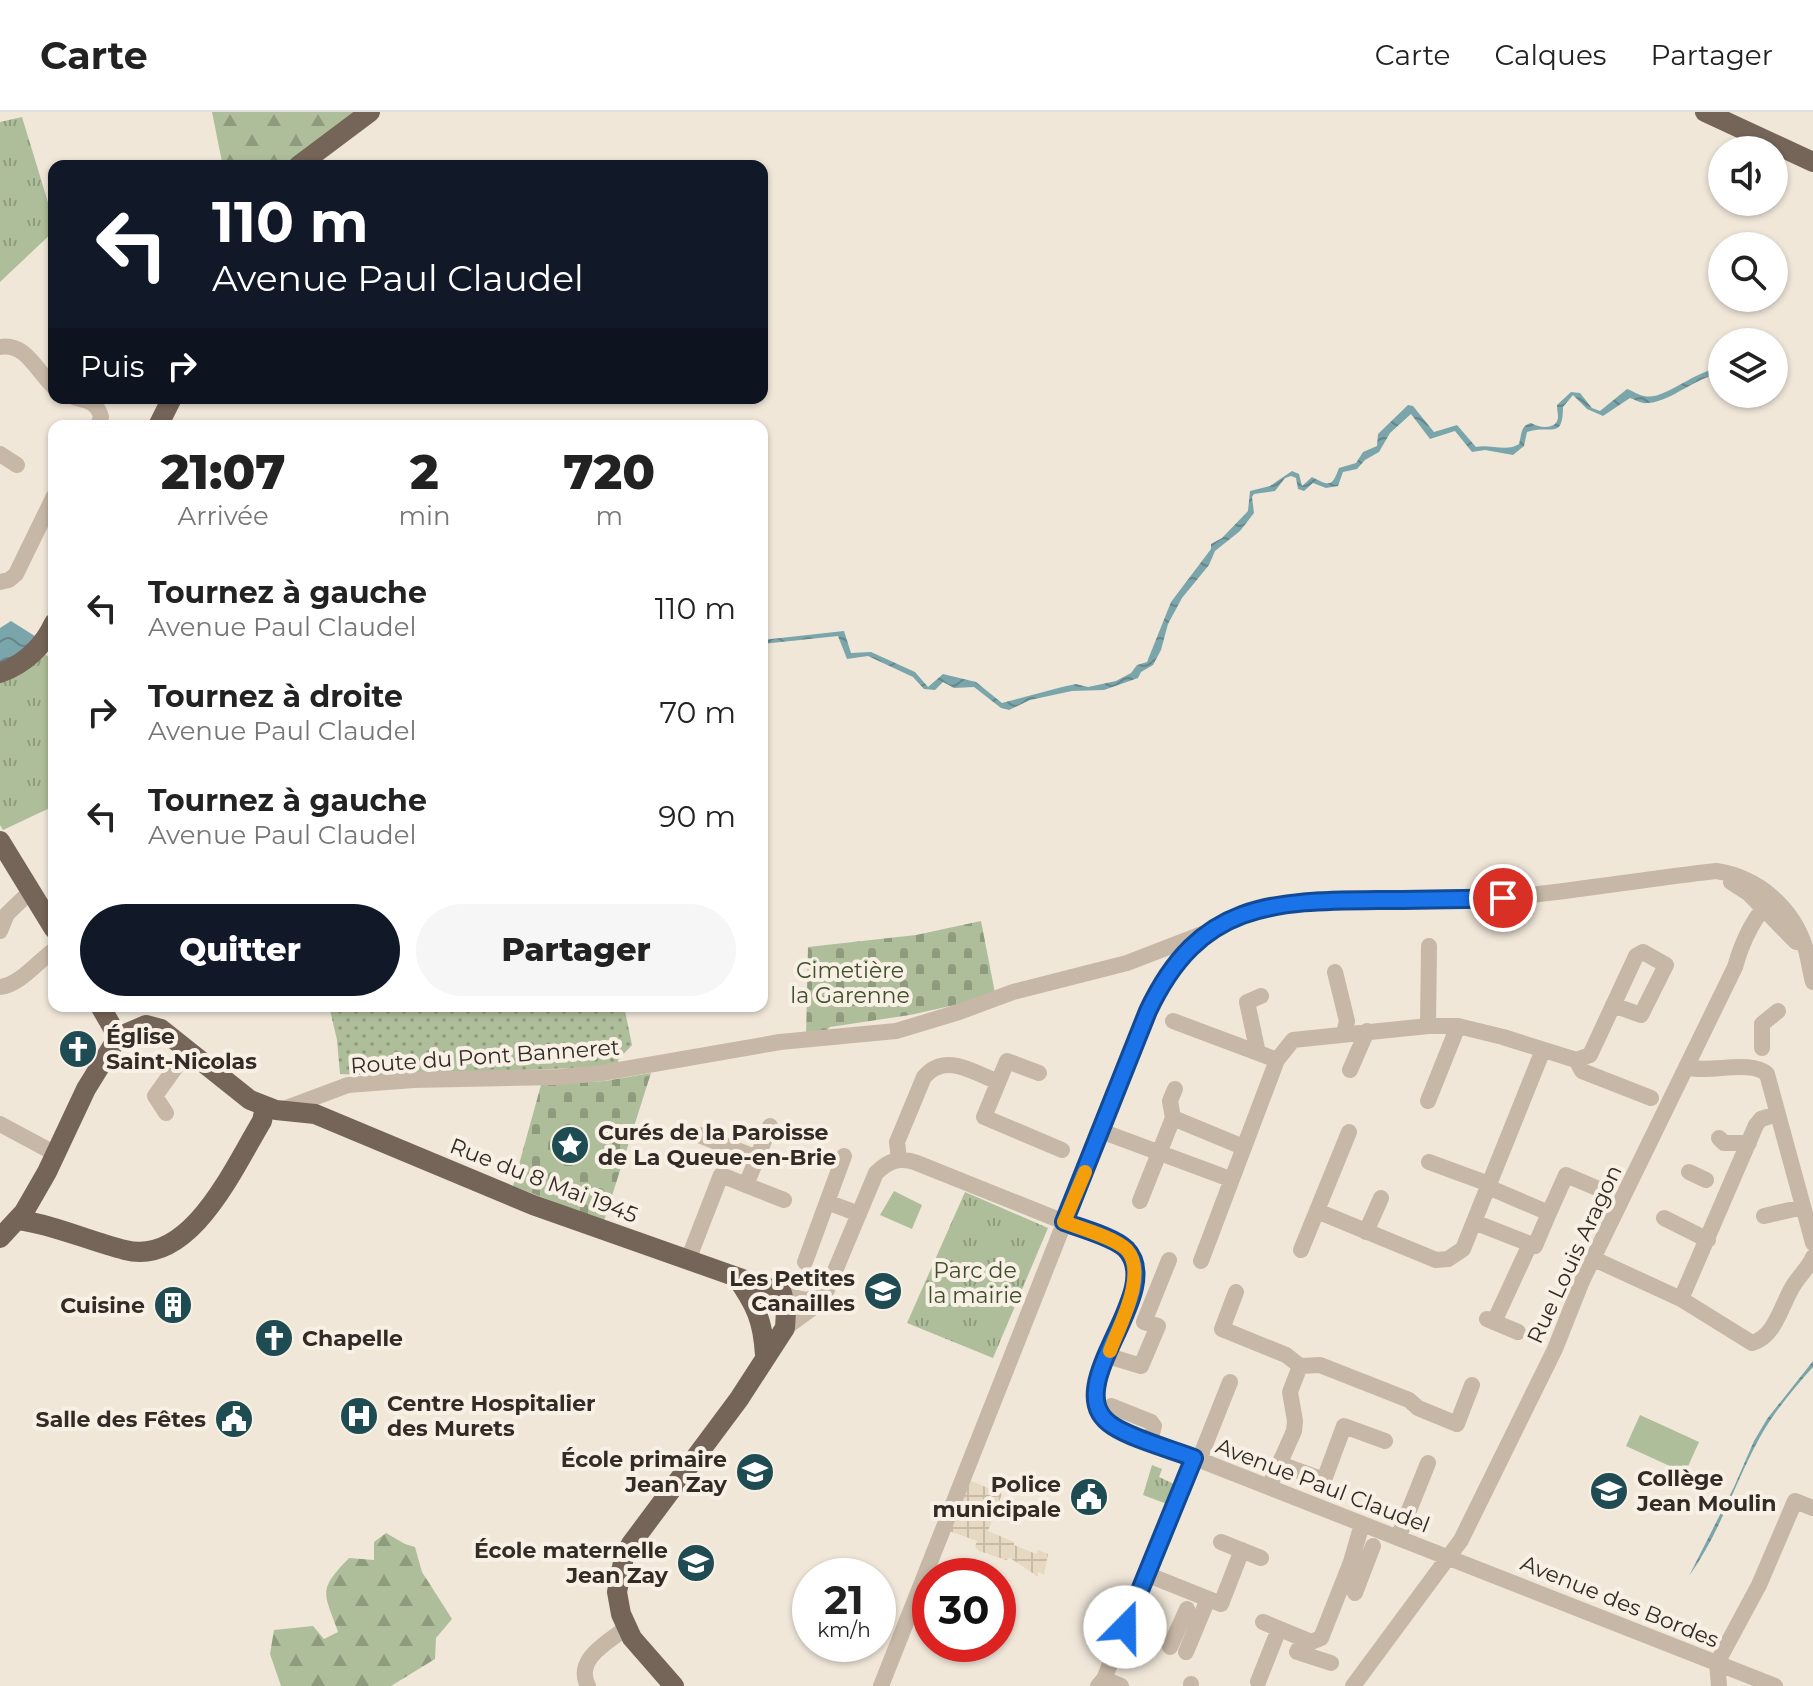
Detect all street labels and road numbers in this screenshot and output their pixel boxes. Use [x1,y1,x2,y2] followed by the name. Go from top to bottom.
[350,1034,621,1079] street label: Route du Pont Banneret
[446,1132,642,1229] street label: Rue du 8 Mai 1945
[1521,1161,1628,1348] street label: Rue Louis Aragon
[1212,1432,1434,1539] street label: Avenue Paul Claudel
[1517,1549,1723,1654] street label: Avenue des Bordes

